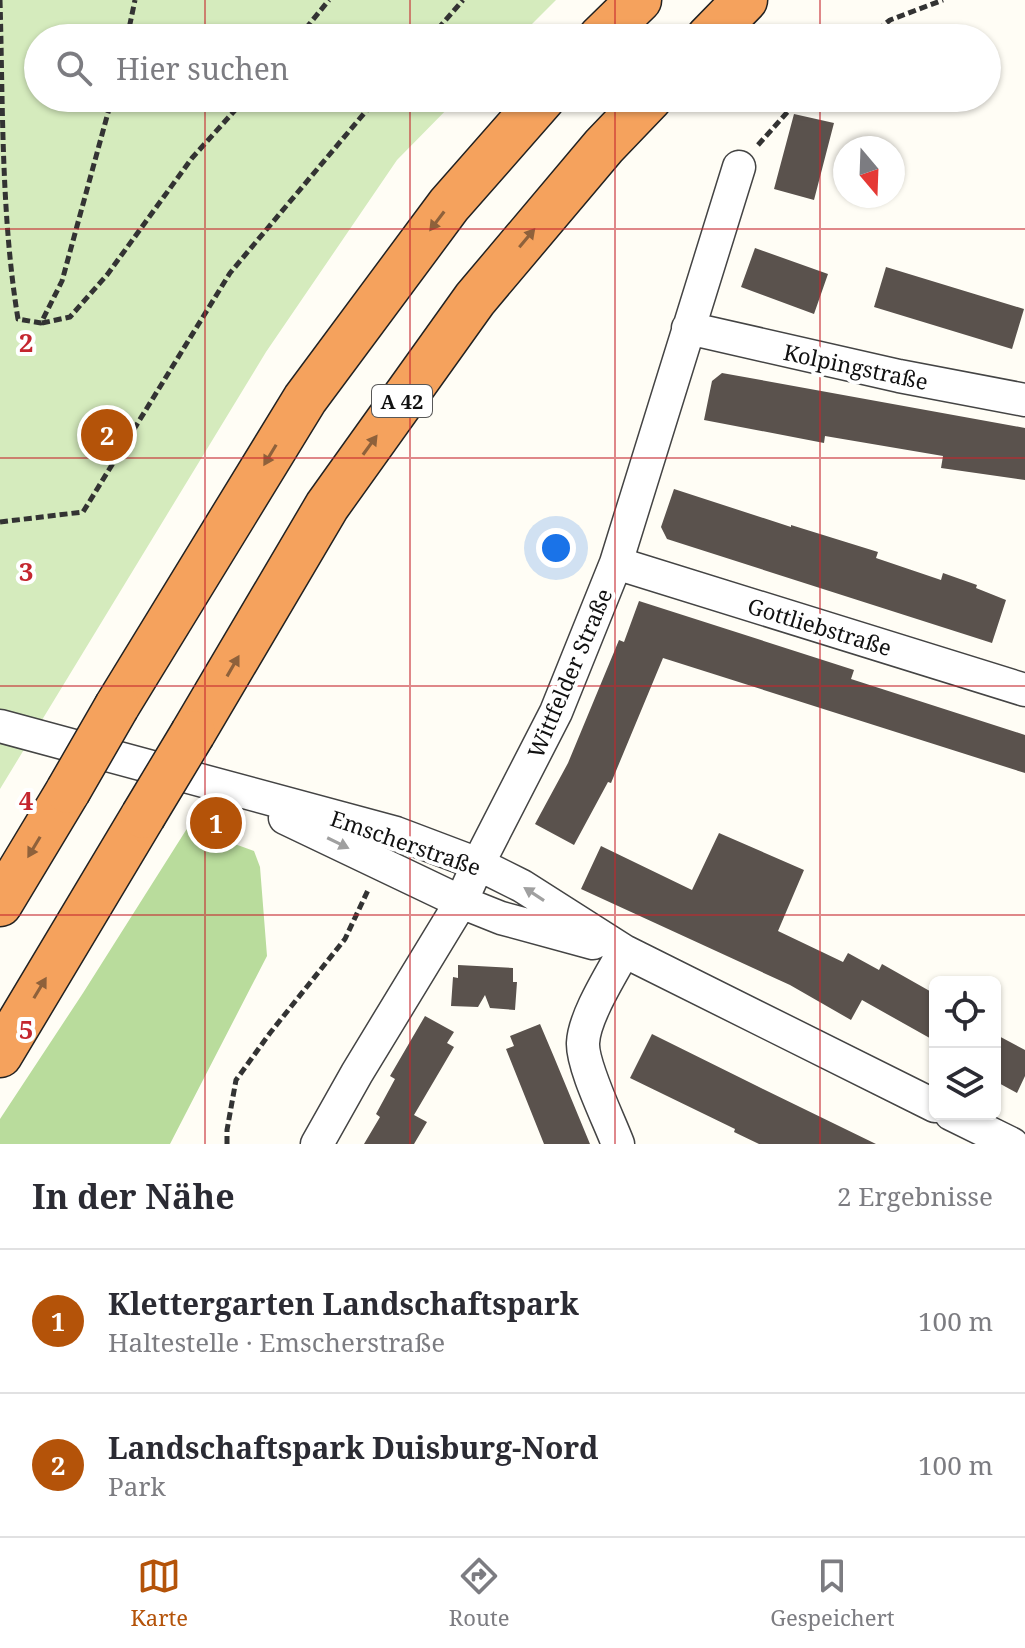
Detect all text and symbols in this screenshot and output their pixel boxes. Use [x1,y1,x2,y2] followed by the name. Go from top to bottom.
[24,24,1001,112] search box
[52,46,96,90] icon: search
[116,48,289,89] text: Hier suchen
[833,136,905,208] north arrow
[430,211,446,231] one-way arrow
[518,228,535,248] one-way arrow
[19,324,33,360] text: 2
[781,336,931,396] street label: Kolpingstraße
[372,385,432,417] road number: A 42
[81,405,133,465] pin: 2
[362,435,377,456] one-way arrow
[264,444,278,466] one-way arrow
[536,528,576,568] your location
[19,553,33,589] text: 3
[520,584,618,762] street label: Wittfelder Straße
[744,590,896,662] street label: Gottliebstraße
[226,655,240,677] one-way arrow
[19,782,34,818] text: 4
[190,793,242,853] pin: 1
[327,802,485,882] street label: Emscherstraße
[27,836,41,858] one-way arrow
[327,837,350,850] one-way arrow
[523,887,545,901] one-way arrow
[929,976,1001,1120] map controls
[929,976,1001,1048] button: locate
[33,977,47,999] one-way arrow
[19,1011,33,1047] text: 5
[929,1048,1001,1120] button: layers
[32,1173,235,1219] text: In der Nähe
[837,1178,993,1214] text: 2 Ergebnisse
[108,1283,579,1324] text: Klettergarten Landschaftspark
[51,1303,65,1339] text: 1
[918,1303,993,1339] text: 100 m
[108,1324,445,1360] text: Haltestelle · Emscherstraße
[108,1427,599,1468] text: Landschaftspark Duisburg-Nord
[51,1447,65,1483] text: 2
[918,1447,993,1483] text: 100 m
[108,1468,166,1504] text: Park
[130,1554,188,1632] tab: Karte
[449,1554,509,1632] tab: Route
[770,1554,895,1632] tab: Gespeichert

